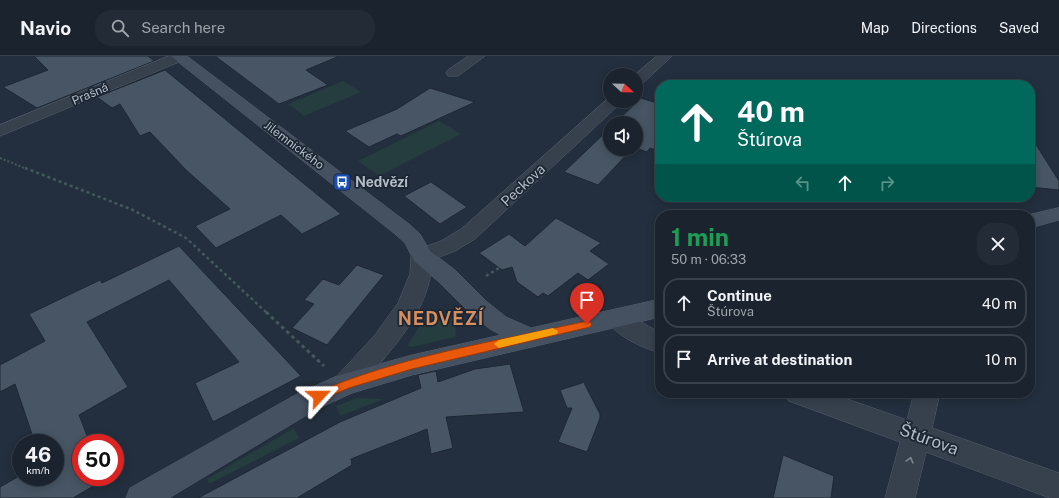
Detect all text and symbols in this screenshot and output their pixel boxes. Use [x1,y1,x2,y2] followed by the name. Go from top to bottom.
[95,10,375,46] search box
[20,17,71,39] text: Navio
[109,17,131,39] icon: search
[141,19,225,36] text: Search here
[861,20,889,36] text: Map
[911,20,977,36] text: Directions
[999,20,1039,36] text: Saved
[603,68,643,108] north arrow
[603,68,643,156] map controls
[70,80,110,108] street label: Prašná
[737,95,805,128] text: 40 m
[671,96,723,148] icon: ahead
[603,116,643,156] button: sound
[261,118,327,172] street label: Jilemnického
[737,129,802,150] text: Štúrova
[498,161,548,209] street label: Peckova
[332,172,352,192] bus stop icon: Nedvězí
[792,172,814,194] icon: left
[834,172,856,194] icon: ahead
[876,172,898,194] icon: right
[355,174,409,190] place label: Nedvězí
[671,223,729,251] text: 1 min
[977,223,1019,265] button: close
[671,252,746,267] text: 50 m · 06:33
[570,283,604,324] pin
[707,287,772,304] text: Continue
[576,289,598,311] icon: arrive
[673,292,695,314] icon: ahead
[982,295,1017,312] text: 40 m
[707,304,754,319] text: Štúrova
[398,307,485,329] district label: NEDVĚZÍ
[673,348,695,370] icon: arrive
[707,351,852,368] text: Arrive at destination
[985,351,1017,368] text: 10 m
[298,375,340,417] position arrow
[897,419,961,459] street label: Štúrova
[72,434,124,486] speed limit sign: 50
[25,443,51,467] text: 46
[905,457,914,464] one-way arrow
[26,464,50,476] text: km/h

